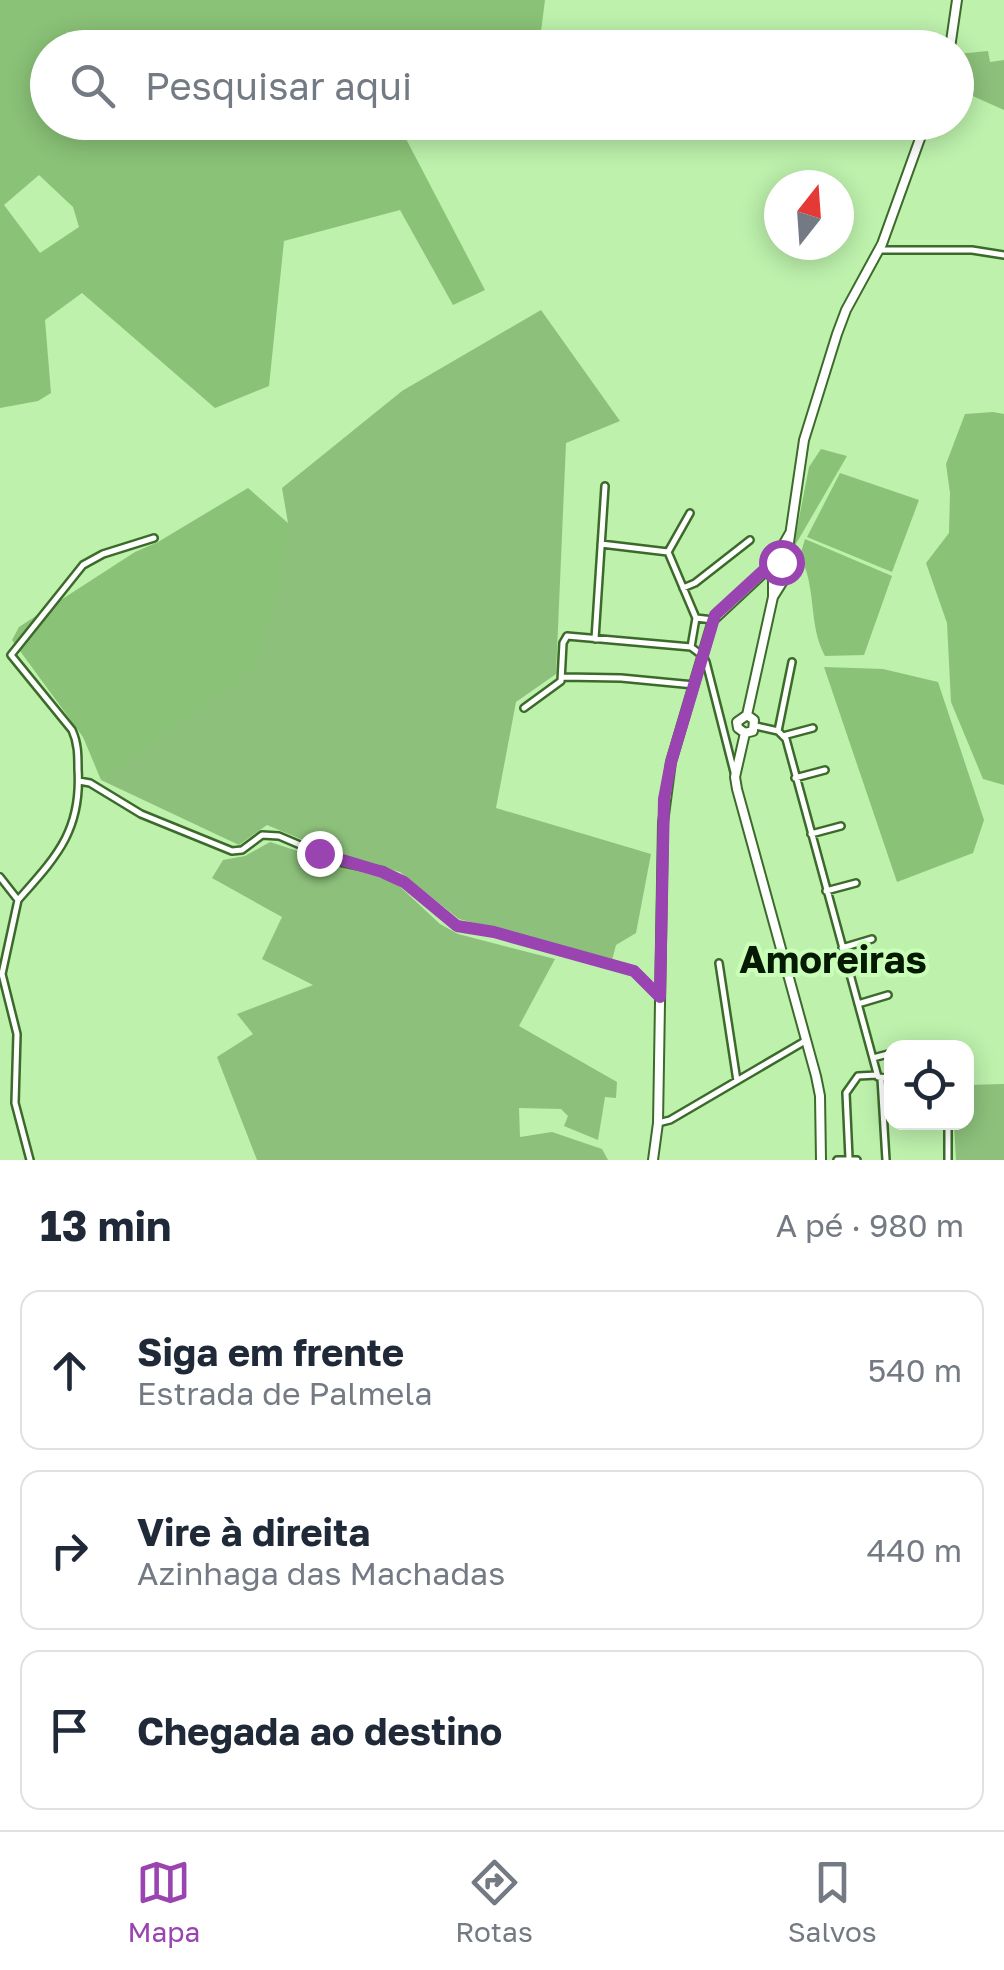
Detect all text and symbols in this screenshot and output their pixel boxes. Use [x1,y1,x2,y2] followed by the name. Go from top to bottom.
[30,30,974,140] search box
[65,58,120,113] icon: search
[145,63,412,108] text: Pesquisar aqui
[764,170,854,260] north arrow
[759,540,805,586] route start
[297,831,343,877] route end
[739,936,927,981] district label: Amoreiras
[884,1040,974,1130] map controls
[884,1040,974,1130] button: locate
[40,1200,171,1250] text: 13 min
[776,1206,964,1244] text: A pé · 980 m
[137,1329,404,1374] text: Siga em frente
[42,1343,97,1398] icon: ahead
[868,1351,962,1389] text: 540 m
[137,1374,433,1412] text: Estrada de Palmela
[137,1509,370,1554] text: Vire à direita
[42,1523,97,1578] icon: right
[867,1531,962,1569] text: 440 m
[137,1554,505,1592] text: Azinhaga das Machadas
[42,1703,97,1758] icon: arrive
[137,1708,502,1753] text: Chegada ao destino
[127,1855,200,1948] tab: Mapa
[455,1855,533,1948] tab: Rotas
[788,1855,877,1948] tab: Salvos

